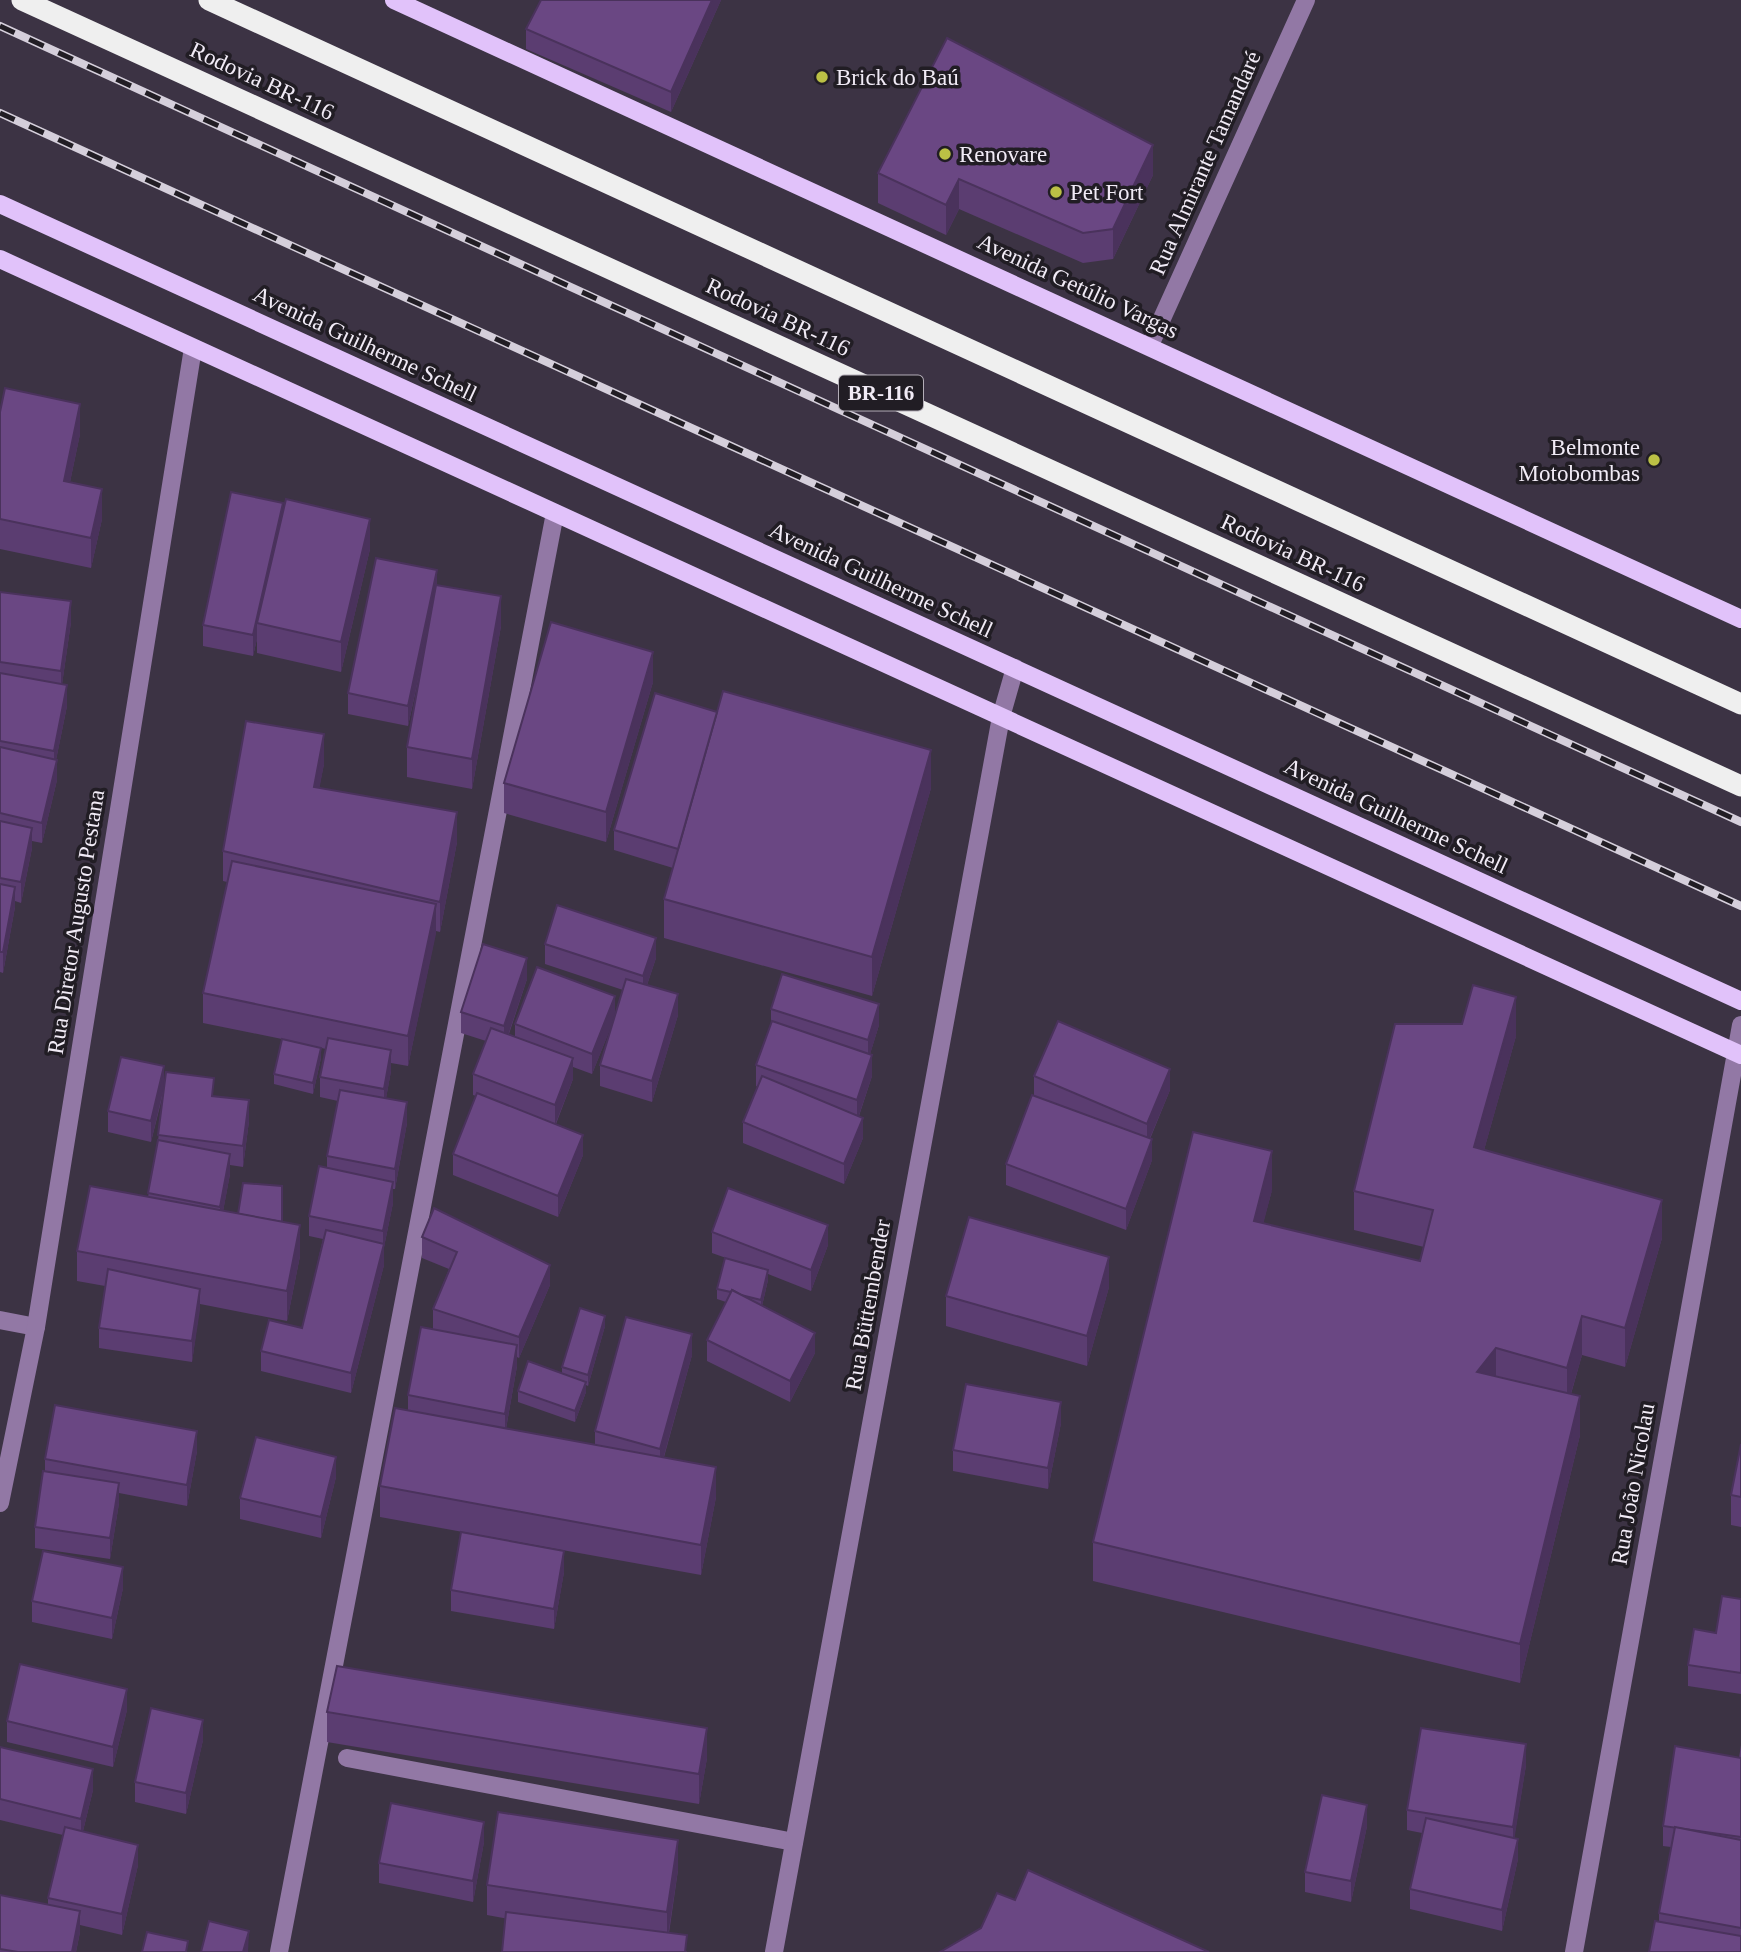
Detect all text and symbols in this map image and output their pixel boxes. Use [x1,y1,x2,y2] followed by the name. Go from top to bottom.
[186,37,338,125] street label: Rodovia BR-116
[1144,47,1266,279] street label: Rua Almirante Tamandaré
[836,65,959,90] place label: Brick do Baú
[814,69,830,85] marker: Brick do Baú
[959,142,1047,167] place label: Renovare
[937,146,953,162] marker: Renovare
[1070,180,1144,205] place label: Pet Fort
[1048,184,1064,200] marker: Pet Fort
[974,229,1182,344] street label: Avenida Getúlio Vargas
[702,273,854,361] street label: Rodovia BR-116
[249,281,481,407] street label: Avenida Guilherme Schell
[839,376,923,410] road number: BR-116
[1519,435,1640,486] place label: Belmonte Motobombas
[1646,452,1662,468] marker: Belmonte Motobombas
[1217,509,1369,597] street label: Rodovia BR-116
[765,517,997,643] street label: Avenida Guilherme Schell
[1280,753,1512,879] street label: Avenida Guilherme Schell
[43,788,109,1056] street label: Rua Diretor Augusto Pestana
[841,1217,895,1392] street label: Rua Büttembender
[1606,1401,1660,1567] street label: Rua João Nicolau

